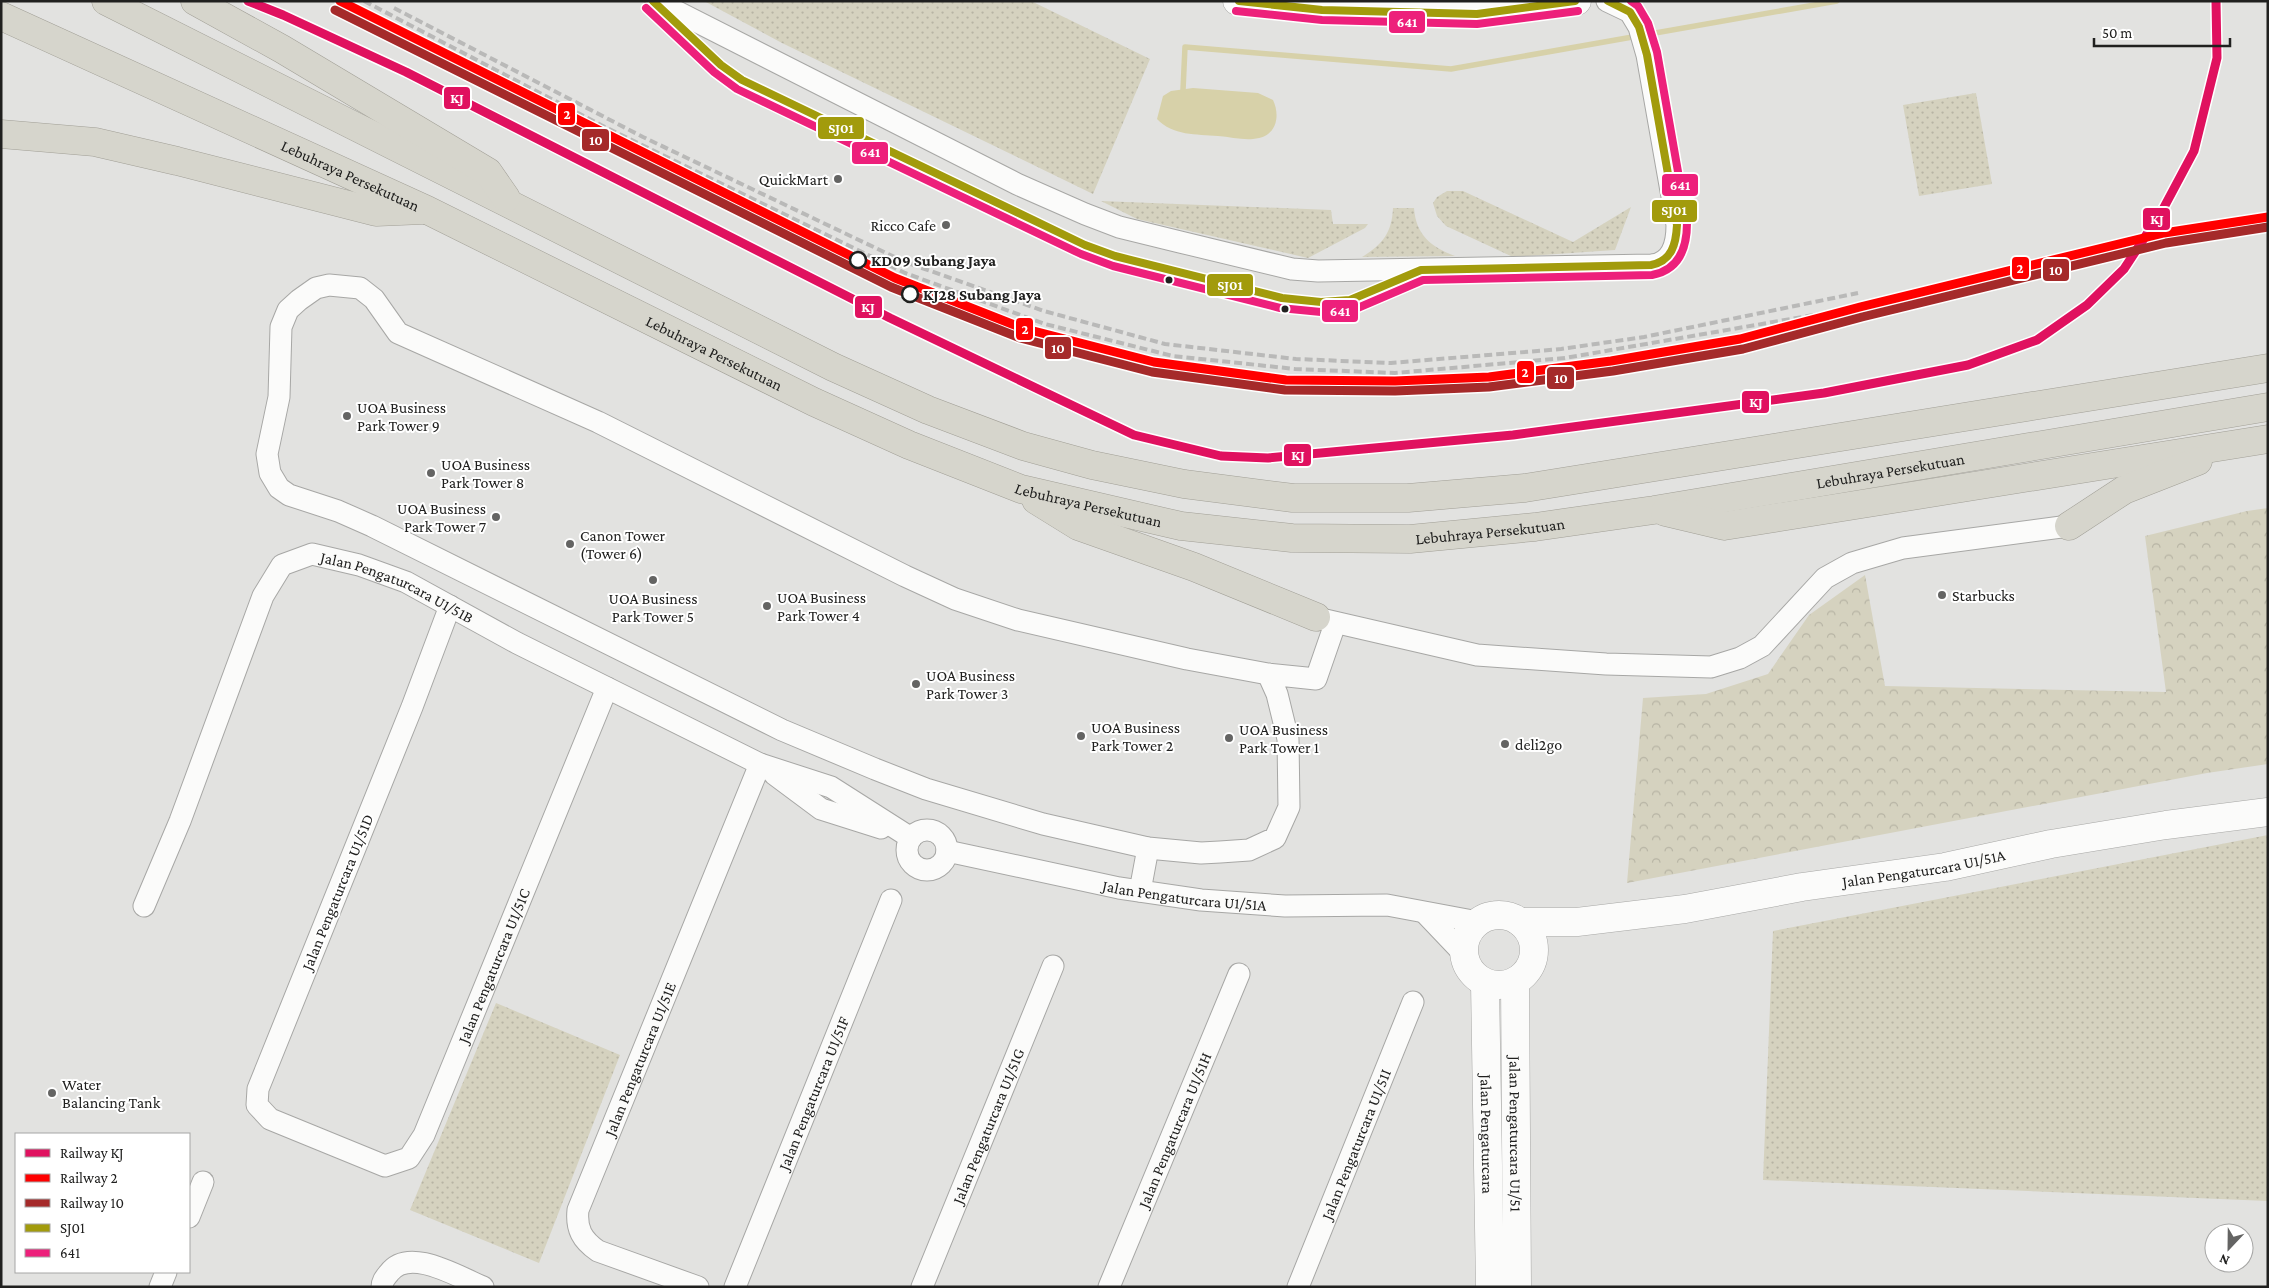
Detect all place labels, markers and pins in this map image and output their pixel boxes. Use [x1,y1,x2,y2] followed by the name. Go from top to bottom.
[759,171,829,188] place label: QuickMart
[832,173,844,185] marker: QuickMart
[870,217,936,234] place label: Ricco Cafe
[940,219,952,231] marker: Ricco Cafe
[849,251,867,269] marker: KD09 Subang Jaya
[871,252,996,269] place label: KD09 Subang Jaya
[1164,275,1174,285] unlabelled marker
[901,285,919,303] marker: KJ28 Subang Jaya
[923,286,1042,303] place label: KJ28 Subang Jaya
[1280,304,1290,314] unlabelled marker
[357,399,446,434] place label: UOA Business Park Tower 9
[341,410,353,422] marker: UOA Business Park Tower 9
[441,456,530,491] place label: UOA Business Park Tower 8
[425,467,437,479] marker: UOA Business Park Tower 8
[397,500,487,535] place label: UOA Business Park Tower 7
[490,511,502,523] marker: UOA Business Park Tower 7
[580,527,666,563] place label: Canon Tower (Tower 6)
[564,538,576,550] marker: Canon Tower (Tower 6)
[647,574,659,586] marker: UOA Business Park Tower 5
[1952,587,2015,604] place label: Starbucks
[777,589,866,624] place label: UOA Business Park Tower 4
[1936,589,1948,601] marker: Starbucks
[609,590,698,625] place label: UOA Business Park Tower 5
[761,600,773,612] marker: UOA Business Park Tower 4
[926,667,1015,702] place label: UOA Business Park Tower 3
[910,678,922,690] marker: UOA Business Park Tower 3
[1091,719,1180,754] place label: UOA Business Park Tower 2
[1239,721,1328,756] place label: UOA Business Park Tower 1
[1075,730,1087,742] marker: UOA Business Park Tower 2
[1223,732,1235,744] marker: UOA Business Park Tower 1
[1515,736,1562,754] place label: deli2go
[1499,738,1511,750] marker: deli2go
[62,1076,161,1112] place label: Water Balancing Tank
[46,1087,58,1099] marker: Water Balancing Tank

